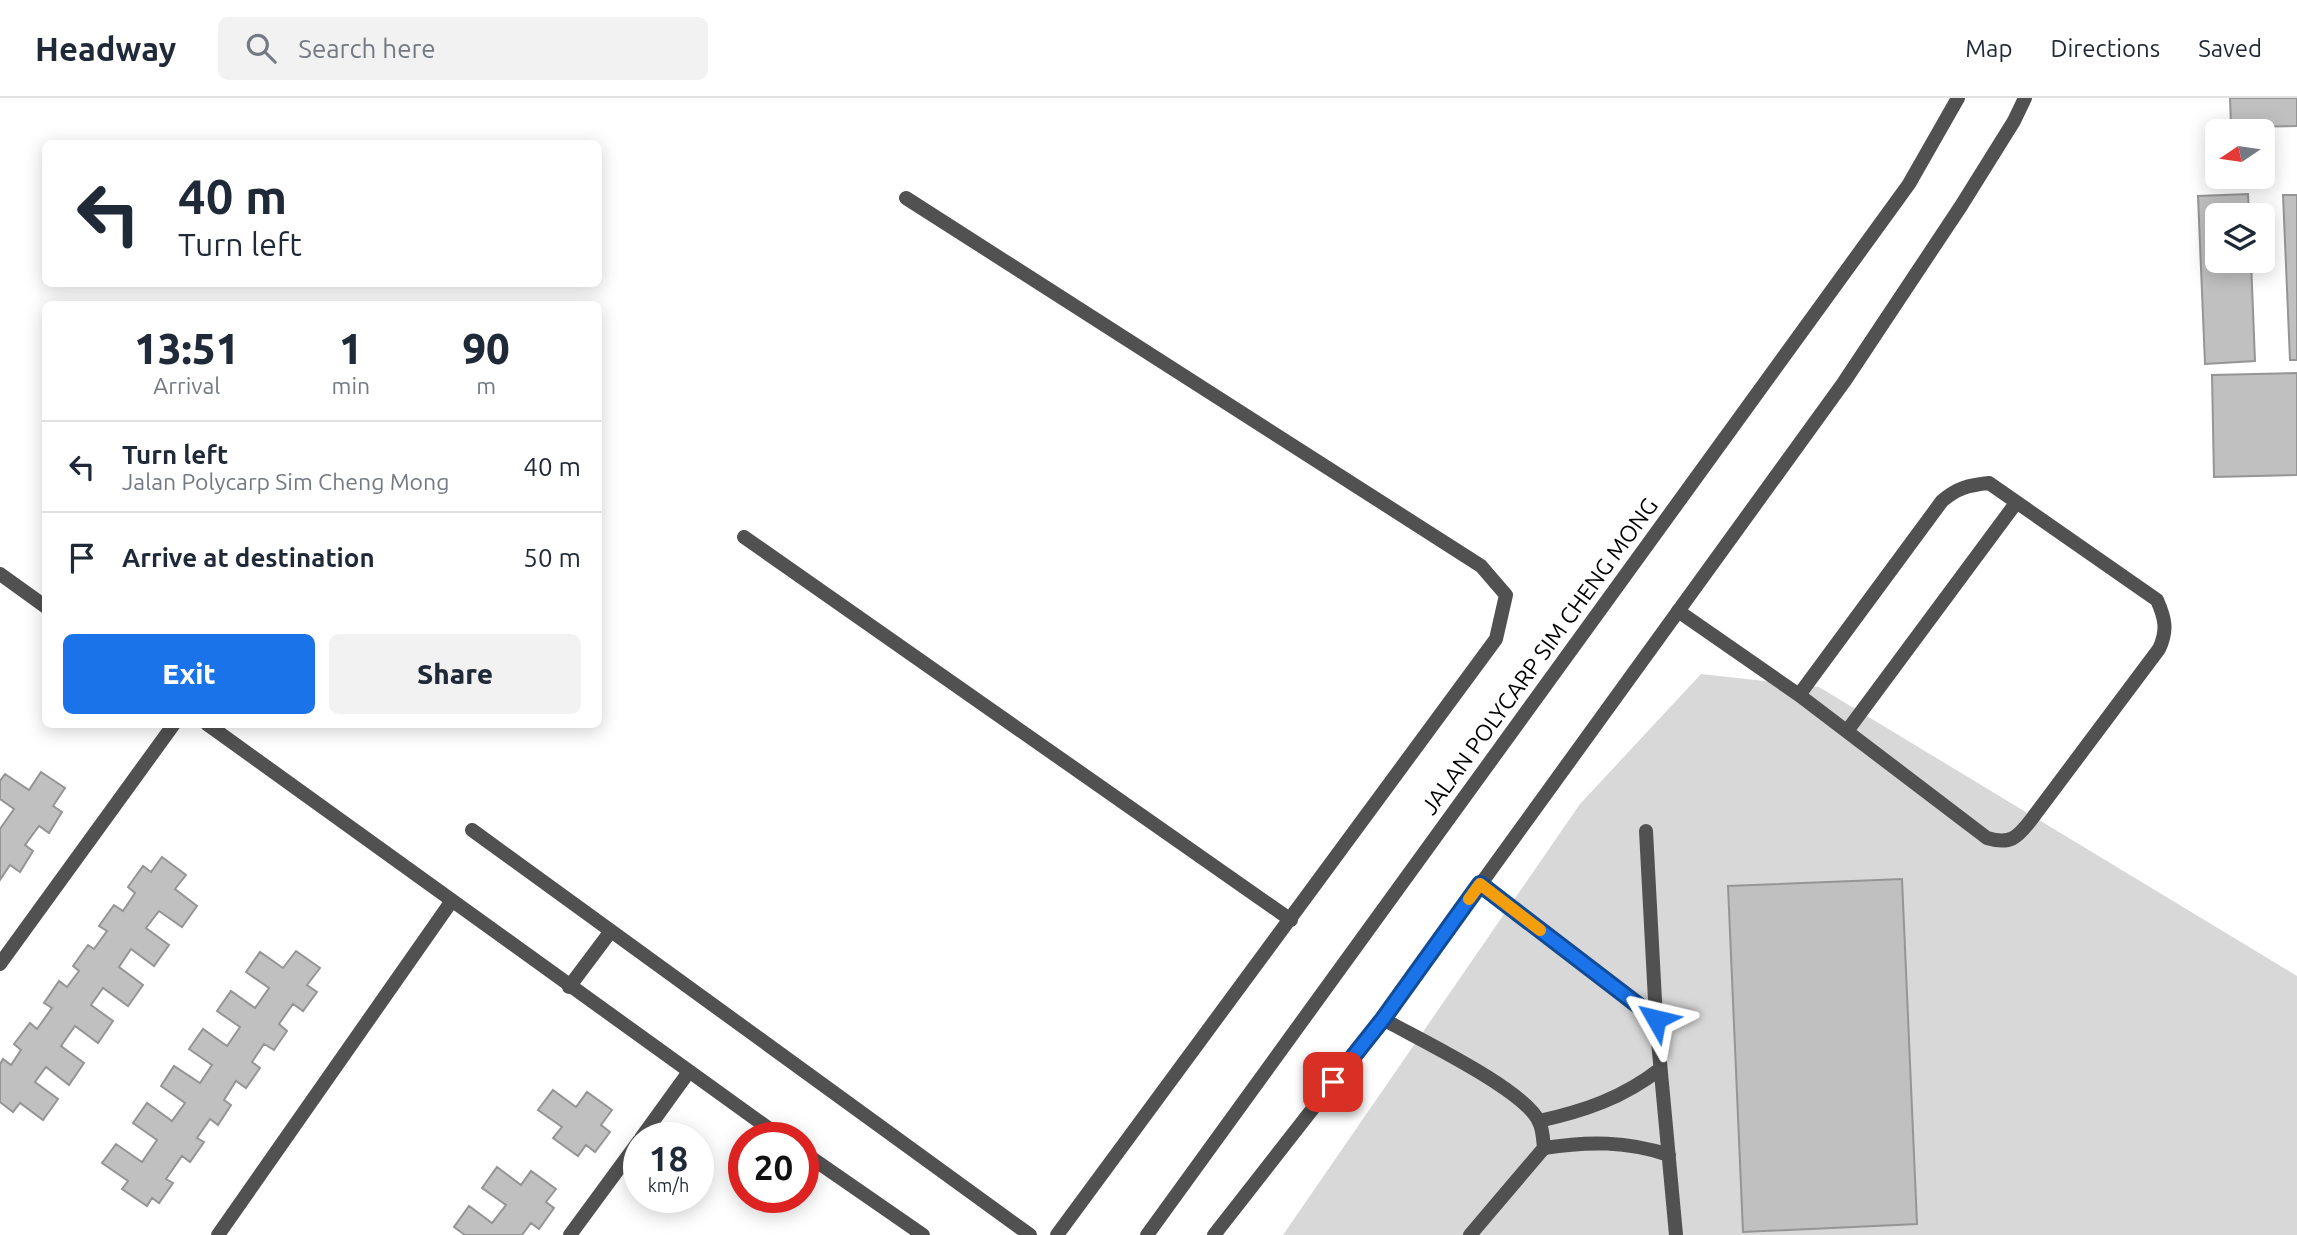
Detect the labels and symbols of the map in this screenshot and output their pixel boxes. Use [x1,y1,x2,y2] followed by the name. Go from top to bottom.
[2205,119,2275,189] north arrow
[1416,493,1662,819] street label: JALAN POLYCARP SIM CHENG MONG
[1619,982,1693,1056] position arrow
[1303,1052,1363,1112] pin
[728,1122,819,1213] speed limit sign: 20

